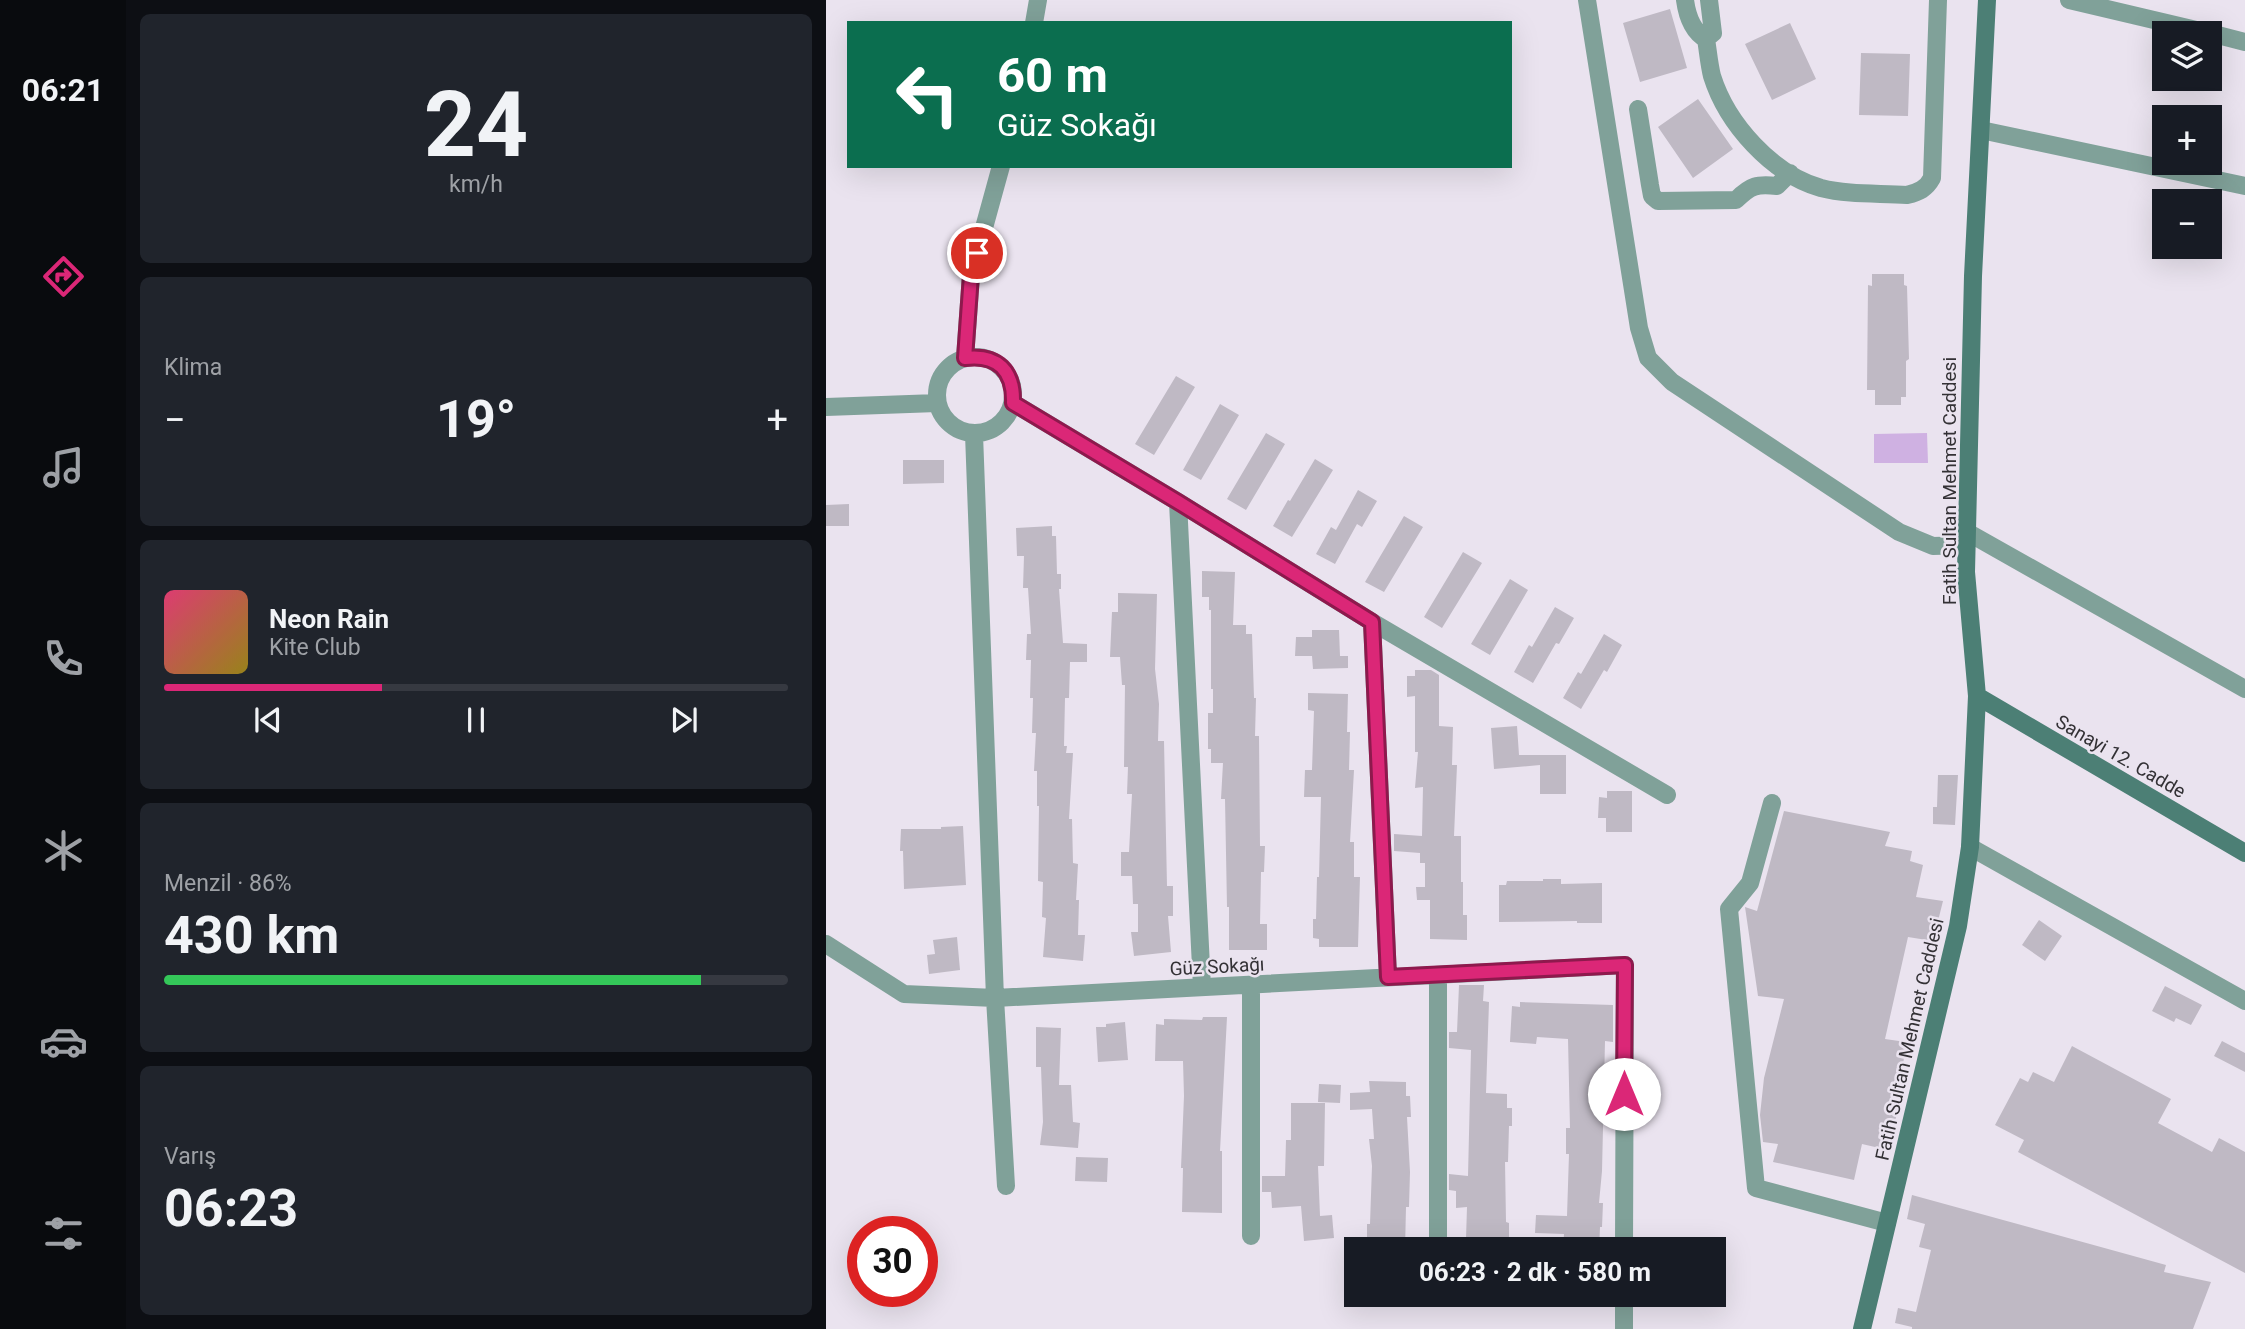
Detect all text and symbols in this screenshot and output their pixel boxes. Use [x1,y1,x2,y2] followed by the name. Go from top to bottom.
[2152,21,2222,259] map controls
[2152,21,2222,91] button: layers
[997,47,1108,104] text: 60 m
[882,49,973,140] icon: left
[22,71,104,109] text: 06:21
[424,72,528,178] text: 24
[2152,105,2222,175] button: +
[997,106,1157,144] text: Güz Sokağı
[449,171,503,198] text: km/h
[2152,189,2222,259] button: −
[947,223,1007,283] pin
[958,234,996,272] icon: arrive
[39,252,88,301] icon: directions
[164,354,222,381] text: Klima
[1938,357,1961,605] street label: Fatih Sultan Mehmet Caddesi
[436,389,516,450] text: 19°
[164,398,186,442] text: −
[766,398,788,442] text: +
[39,443,88,492] icon: music
[269,604,389,634] text: Neon Rain
[39,634,88,683] icon: phone
[269,634,361,661] text: Kite Club
[249,701,287,739] icon: previous
[457,701,495,739] icon: pause
[665,701,703,739] icon: next
[2052,710,2190,803] street label: Sanayi 12. Cadde
[39,826,88,875] icon: climate
[164,870,292,897] text: Menzil · 86%
[164,905,339,966] text: 430 km
[1870,916,1949,1163] street label: Fatih Sultan Mehmet Caddesi
[1169,953,1265,980] street label: Güz Sokağı
[39,1017,88,1066] icon: car
[1587,1057,1661,1131] position arrow
[164,1143,216,1170] text: Varış
[164,1178,298,1239] text: 06:23
[39,1209,88,1258] icon: filters
[847,1216,938,1307] speed limit sign: 30
[1419,1257,1651,1287] text: 06:23 · 2 dk · 580 m

